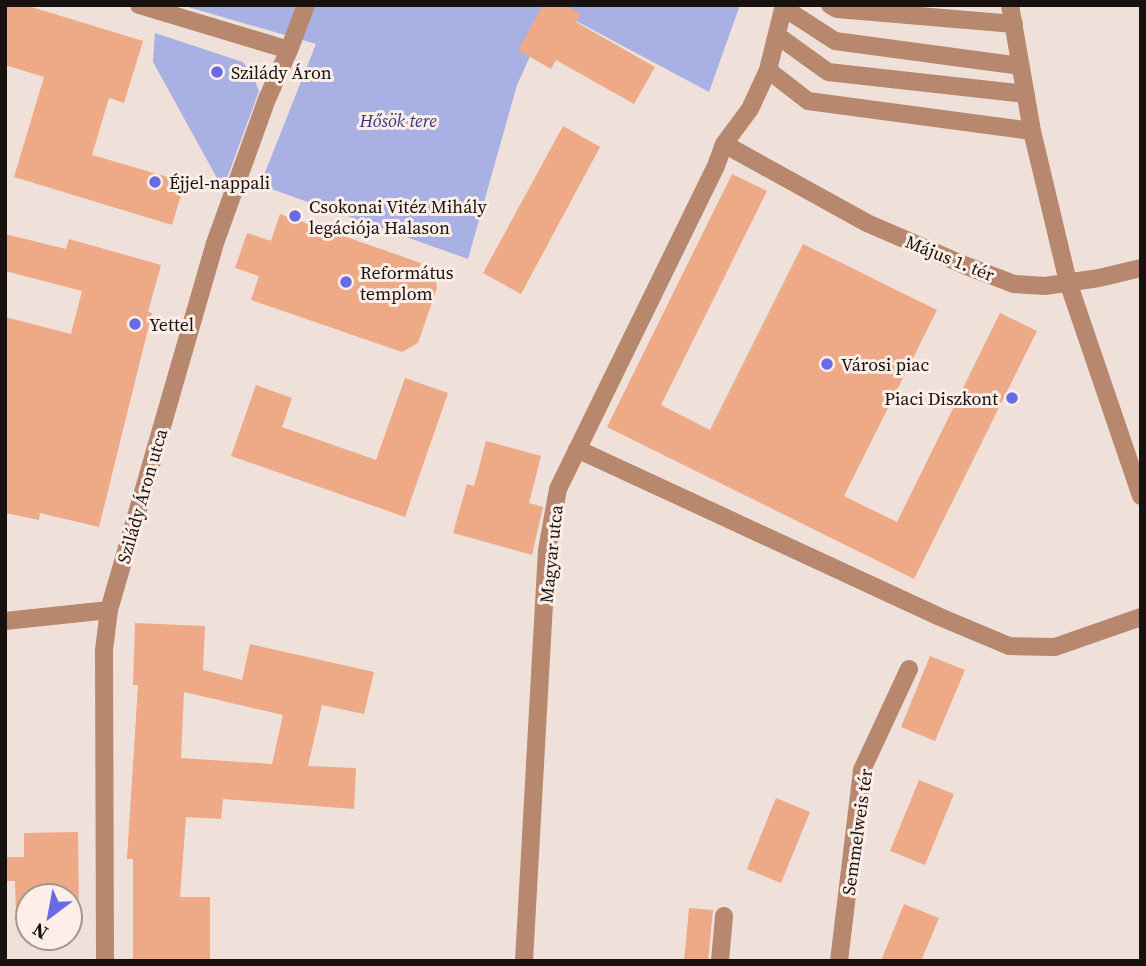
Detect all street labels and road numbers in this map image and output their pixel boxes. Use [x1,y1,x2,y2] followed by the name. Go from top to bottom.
[902,229,999,287] street label: Május 1. tér
[111,425,173,566] street label: Szilády Áron utca
[533,503,569,604] street label: Magyar utca
[836,767,878,897] street label: Semmelweis tér

